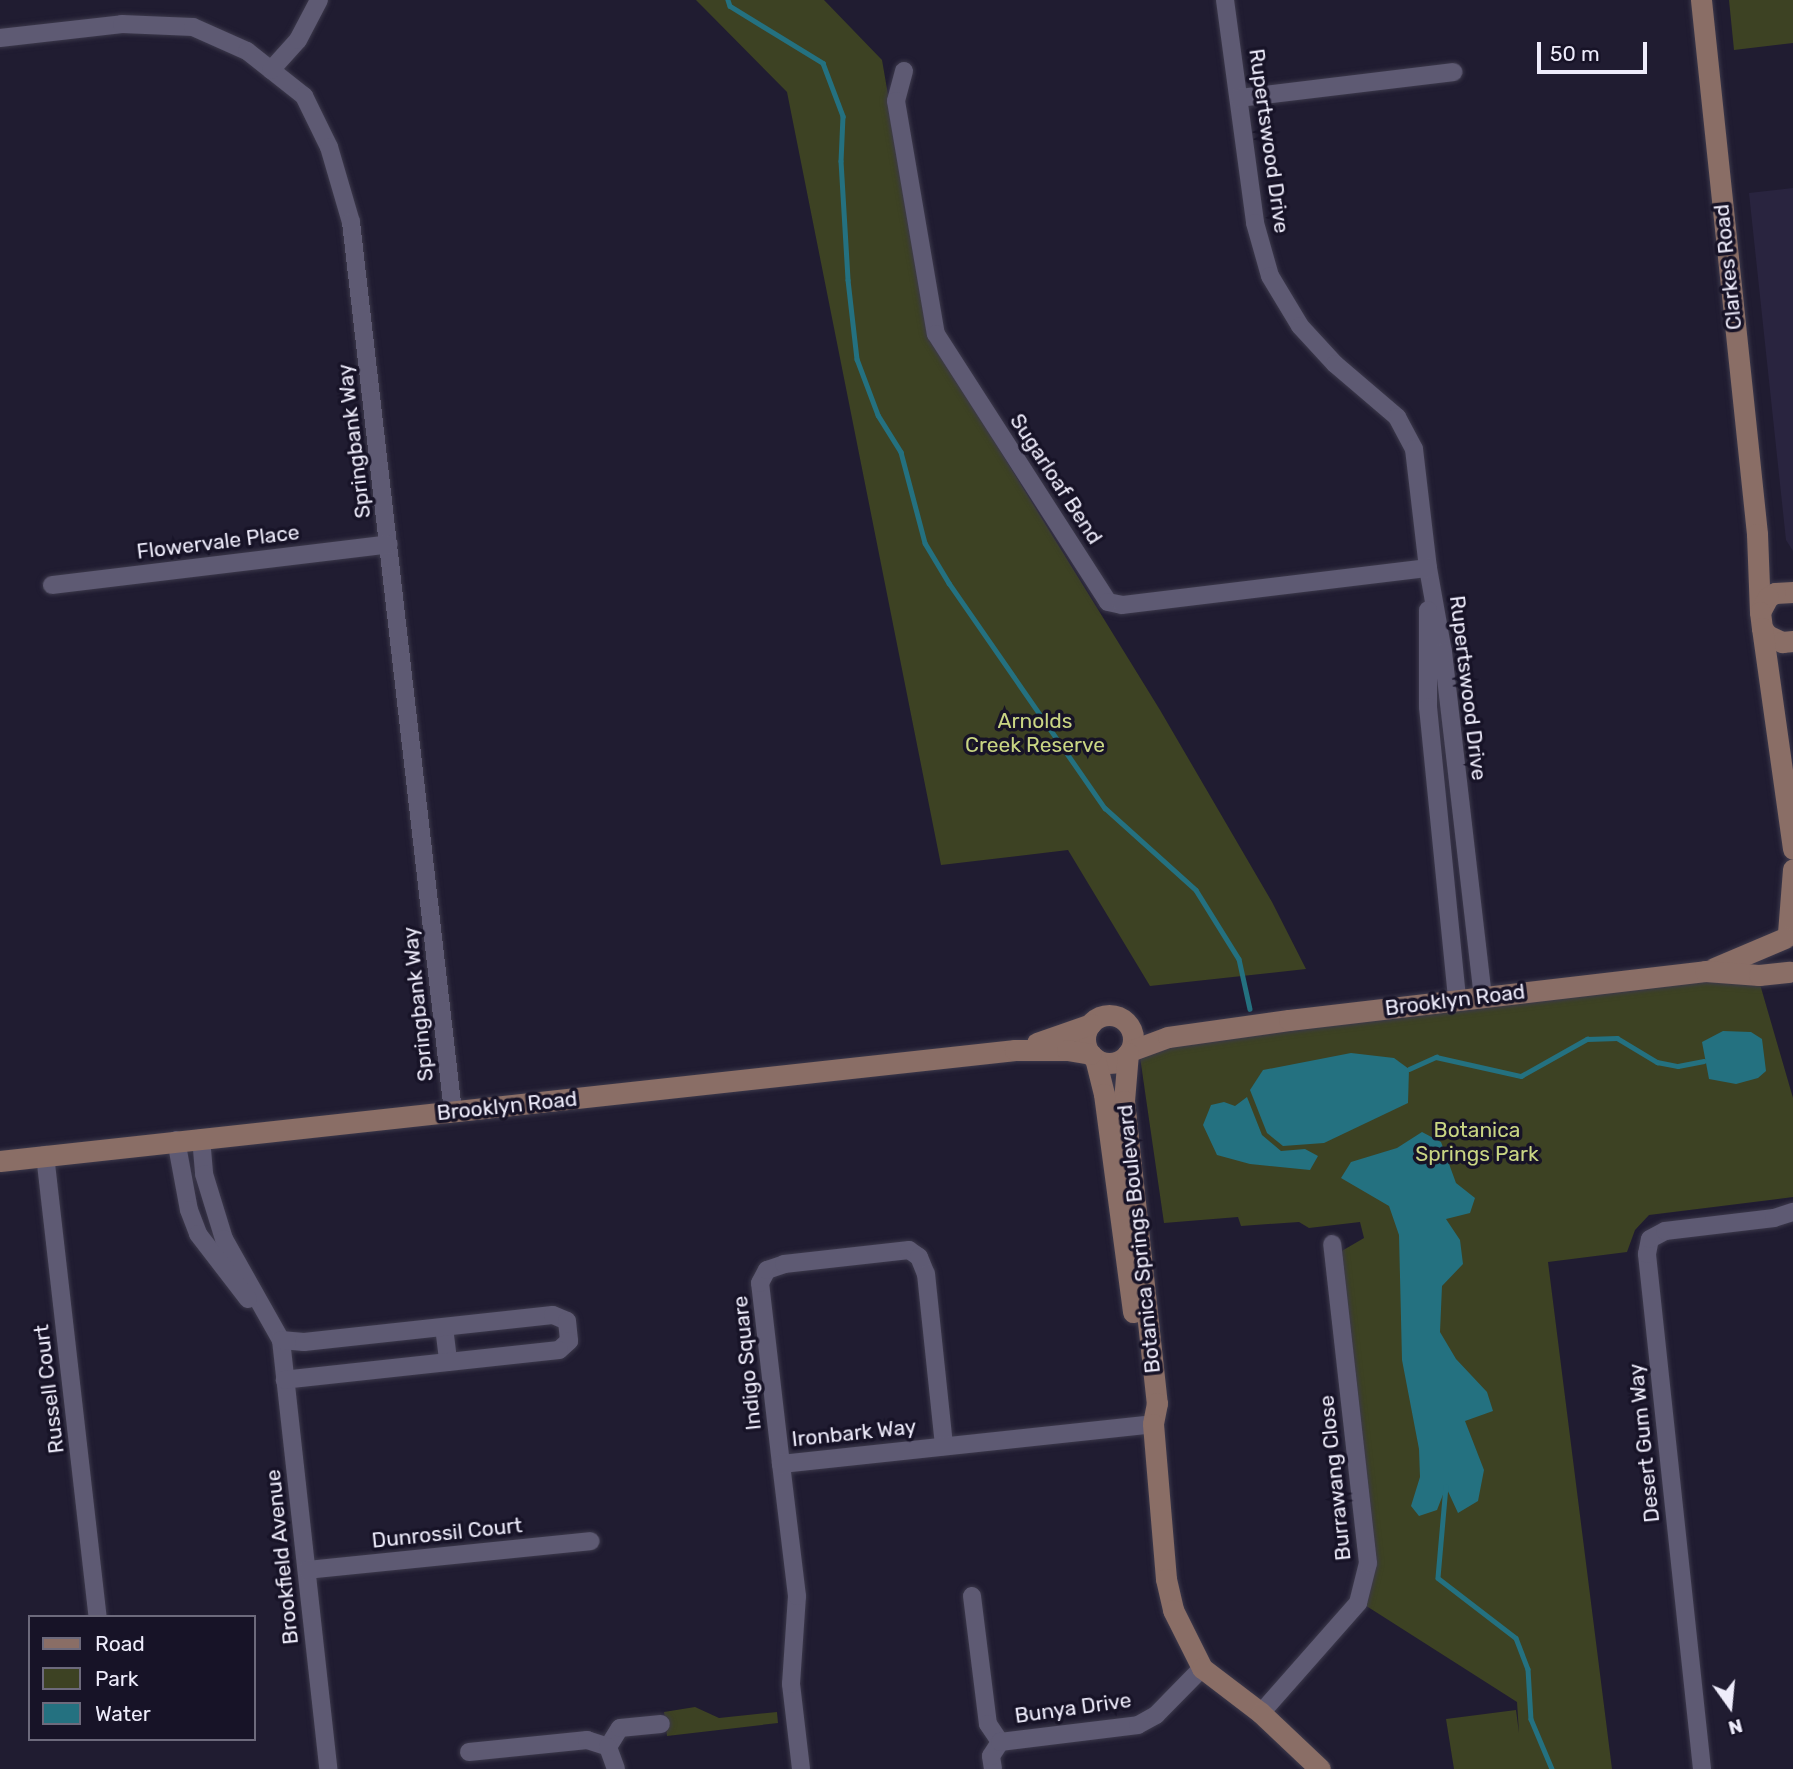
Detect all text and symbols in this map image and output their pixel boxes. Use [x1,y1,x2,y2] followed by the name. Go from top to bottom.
[1541,28,1651,72] scale bar
[1550,41,1600,66] text: 50 m
[1244,47,1294,235] street label: Rupertswood Drive
[1709,203,1747,331] street label: Clarkes Road
[332,362,376,520] street label: Springbank Way
[1004,409,1108,549] street label: Sugarloaf Bend
[135,520,301,564] street label: Flowervale Place
[1444,594,1492,782] street label: Rupertswood Drive
[965,708,1105,758] park label: Arnolds Creek Reserve
[397,925,439,1083] street label: Springbank Way
[1383,979,1527,1021] street label: Brooklyn Road
[436,1086,578,1126] street label: Brooklyn Road
[1112,1103,1166,1375] street label: Botanica Springs Boulevard
[1415,1117,1539,1167] park label: Botanica Springs Park
[727,1294,767,1432] street label: Indigo Square
[29,1323,69,1455] street label: Russell Court
[1623,1362,1665,1524] street label: Desert Gum Way
[1314,1394,1356,1562] street label: Burrawang Close
[790,1414,918,1452] street label: Ironbark Way
[260,1468,304,1646] street label: Brookfield Avenue
[370,1513,524,1553] street label: Dunrossil Court
[28,1615,256,1741] legend
[95,1631,145,1656] text: Road
[95,1666,139,1691] text: Park
[1695,1671,1765,1741] north arrow
[1013,1687,1133,1729] street label: Bunya Drive
[95,1701,151,1726] text: Water
[1726,1714,1745,1740] text: N

